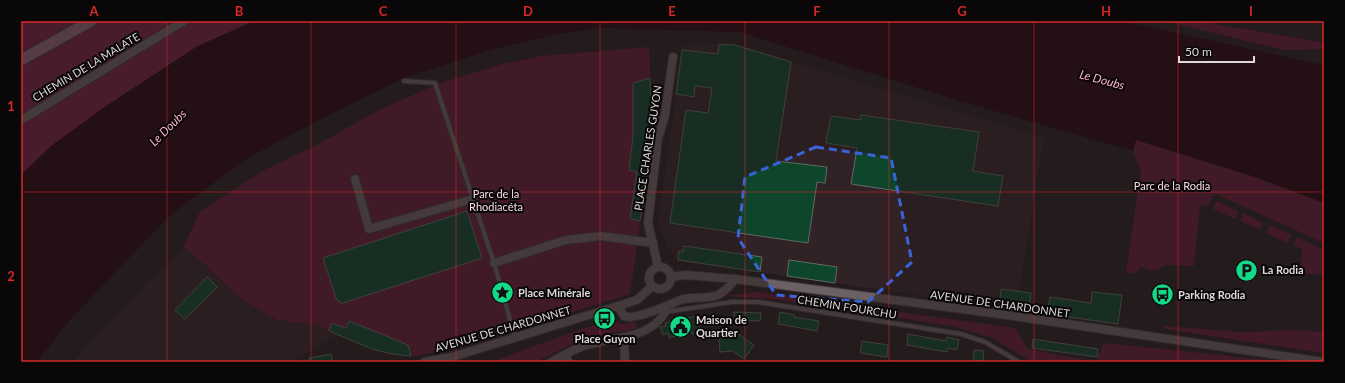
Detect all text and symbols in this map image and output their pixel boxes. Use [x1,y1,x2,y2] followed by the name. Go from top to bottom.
[88,3,99,19] text: A
[235,3,244,19] text: B
[379,3,388,19] text: C
[523,3,533,19] text: D
[668,3,676,19] text: E
[813,3,821,19] text: F
[957,3,967,19] text: G
[1101,3,1111,19] text: H
[1249,3,1253,19] text: I
[30,29,142,104] street label: CHEMIN DE LA MALATE
[1179,38,1254,64] scale bar
[1185,44,1212,59] text: 50 m
[1078,66,1126,93] water label: Le Doubs
[631,84,664,211] street label: PLACE CHARLES GUYON
[7,98,15,114] text: 1
[146,106,189,149] water label: Le Doubs
[1134,179,1210,192] park label: Parc de la Rodia
[469,187,523,213] park label: Parc de la Rhodiacéta
[1234,257,1260,283] parking icon: La Rodia
[1262,263,1304,276] place label: La Rodia
[7,268,15,284] text: 2
[490,280,516,306] place icon: Place Minérale
[1149,282,1175,308] bus stop icon: Parking Rodia
[518,286,590,299] place label: Place Minérale
[929,287,1071,320] street label: AVENUE DE CHARDONNET
[1178,288,1245,301] place label: Parking Rodia
[797,292,898,321] street label: CHEMIN FOURCHU
[433,303,573,354] street label: AVENUE DE CHARDONNET
[592,306,618,332] bus stop icon: Place Guyon
[668,313,694,339] public building icon: Maison de Quartier
[696,313,747,339] place label: Maison de Quartier
[574,332,636,345] place label: Place Guyon

